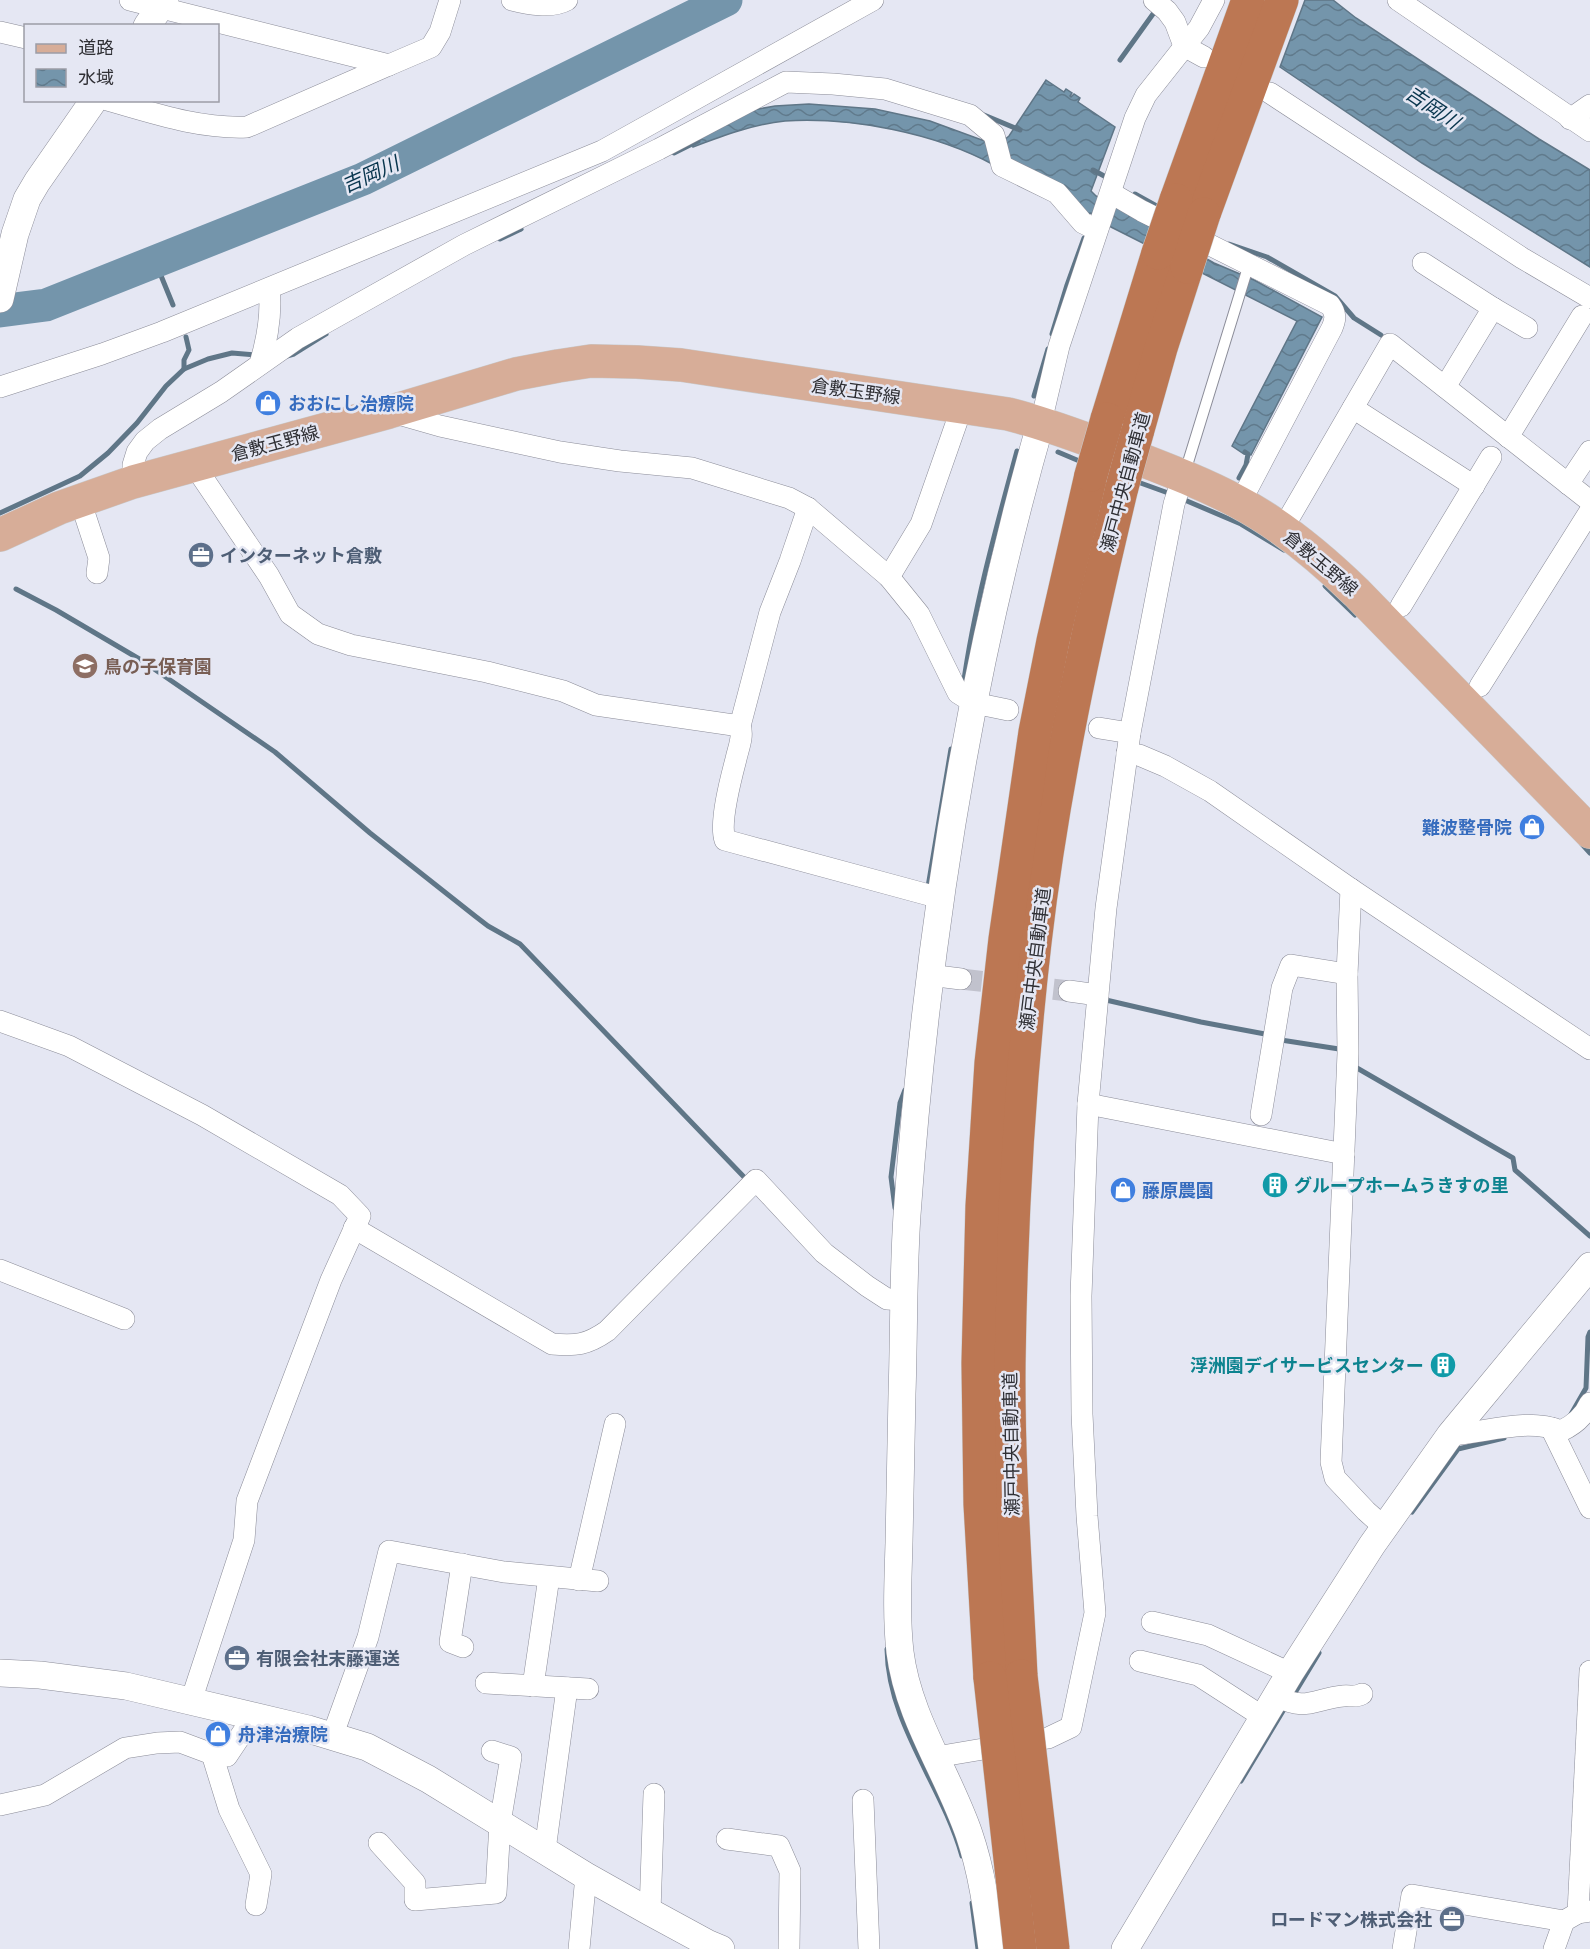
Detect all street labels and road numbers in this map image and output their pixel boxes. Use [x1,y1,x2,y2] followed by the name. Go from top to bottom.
[810,373,902,409] street label: 倉敷玉野線
[1095,409,1155,555] street label: 瀬戸中央自動車道
[229,420,321,466] street label: 倉敷玉野線
[1279,525,1363,601] street label: 倉敷玉野線
[1015,886,1055,1032] street label: 瀬戸中央自動車道
[998,1372,1024,1516] street label: 瀬戸中央自動車道

